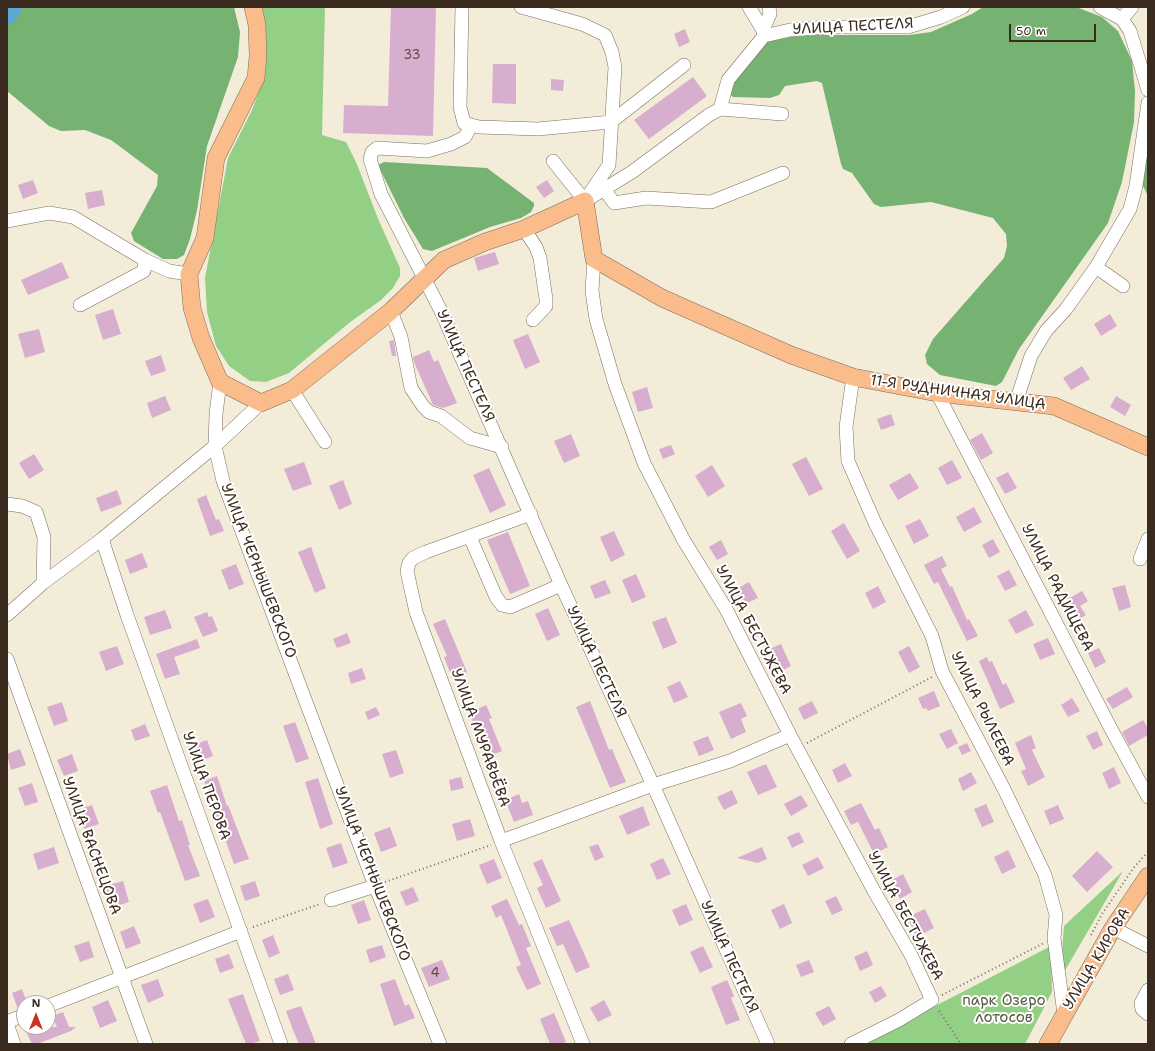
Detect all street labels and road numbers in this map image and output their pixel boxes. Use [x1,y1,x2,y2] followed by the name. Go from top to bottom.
[792,15,914,39] street label: УЛИЦА ПЕСТЕЛЯ
[432,307,498,425] street label: УЛИЦА ПЕСТЕЛЯ
[869,372,1047,414] street label: 11-Я РУДНИЧНАЯ УЛИЦА
[216,481,300,661] street label: УЛИЦА ЧЕРНЫШЕВСКОГО
[1017,521,1097,655] street label: УЛИЦА РАДИЩЕВА
[711,562,795,698] street label: УЛИЦА БЕСТУЖЕВА
[562,603,630,721] street label: УЛИЦА ПЕСТЕЛЯ
[946,649,1018,769] street label: УЛИЦА РЫЛЕЕВА
[447,666,513,810] street label: УЛИЦА МУРАВЬЁВА
[178,729,234,843] street label: УЛИЦА ПЕРОВА
[58,774,124,918] street label: УЛИЦА ВАСНЕЦОВА
[330,784,414,964] street label: УЛИЦА ЧЕРНЫШЕВСКОГО
[863,848,947,984] street label: УЛИЦА БЕСТУЖЕВА
[696,898,762,1016] street label: УЛИЦА ПЕСТЕЛЯ
[1060,905,1134,1013] street label: УЛИЦА КИРОВА

